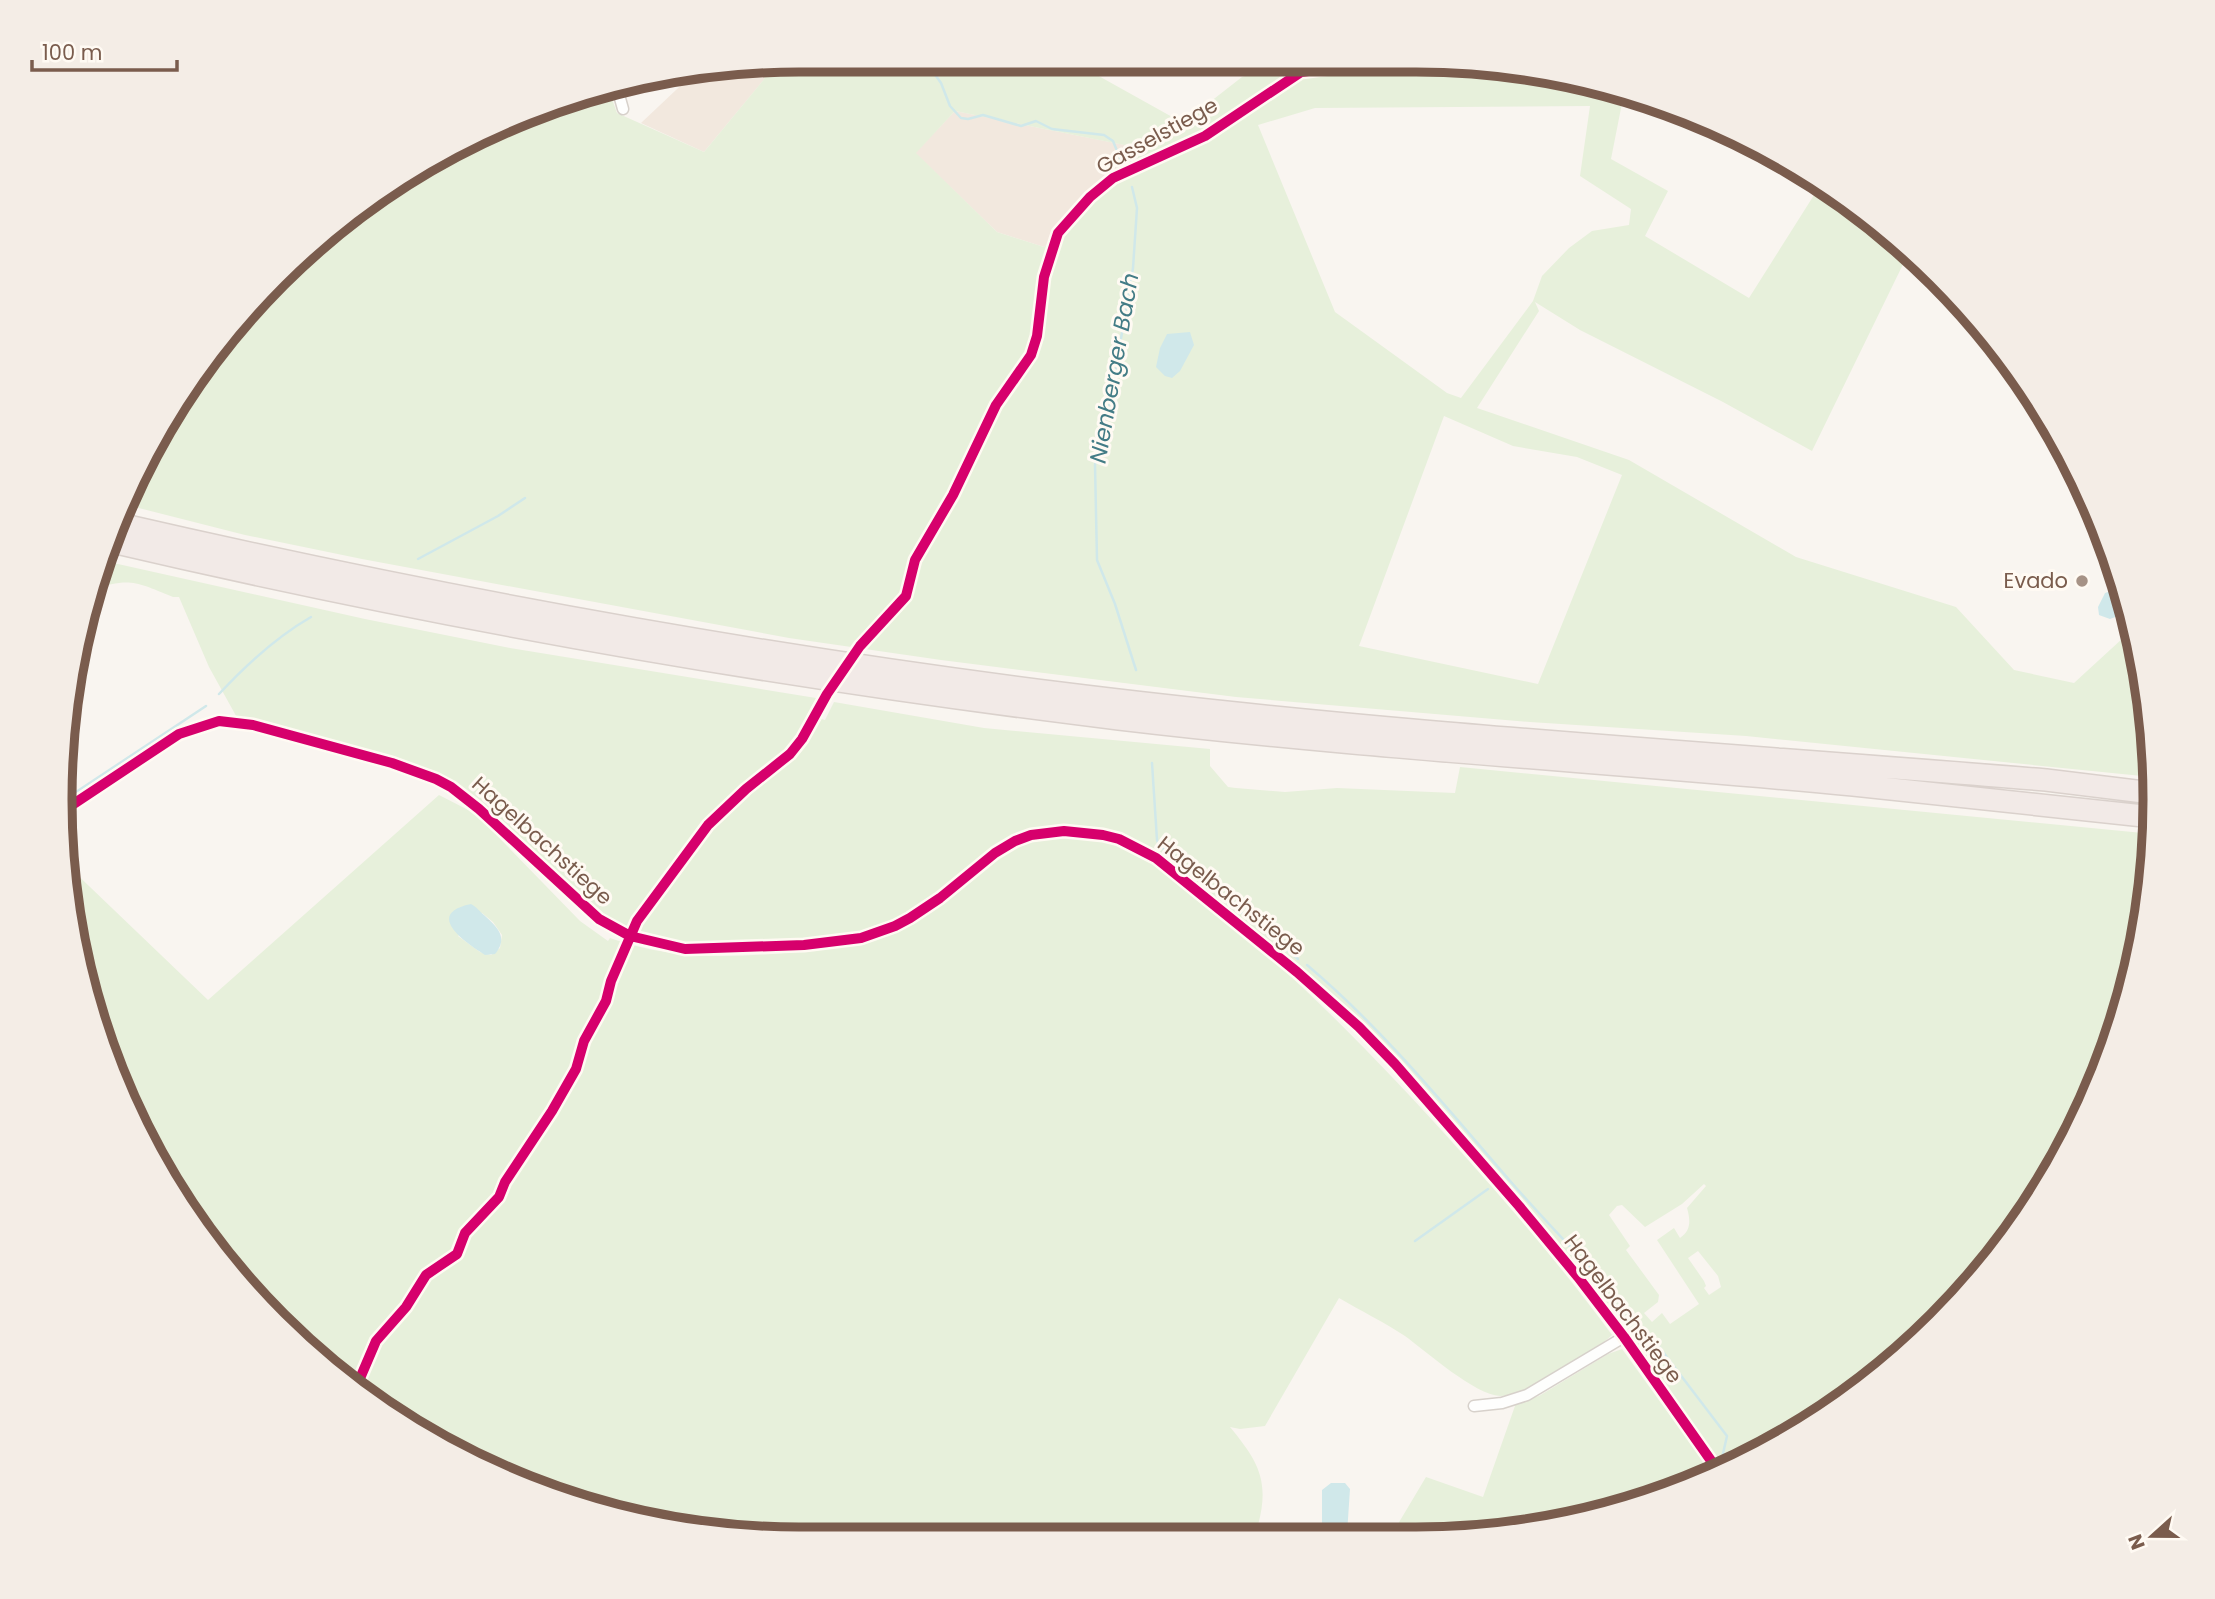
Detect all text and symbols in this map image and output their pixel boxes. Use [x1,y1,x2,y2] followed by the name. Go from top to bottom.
[32,28,177,72] scale bar
[42,38,102,67] text: 100 m
[1091,90,1223,181] street label: Gasselstiege
[1082,270,1146,466] water label: Nienberger Bach
[2004,566,2068,595] place label: Evado
[2074,573,2090,589] marker: Evado
[466,770,619,912] street label: Hagelbachstiege
[1152,829,1311,962] street label: Hagelbachstiege
[1558,1228,1689,1389] street label: Hagelbachstiege
[2117,1501,2187,1571] north arrow
[2121,1530,2152,1553] text: N

